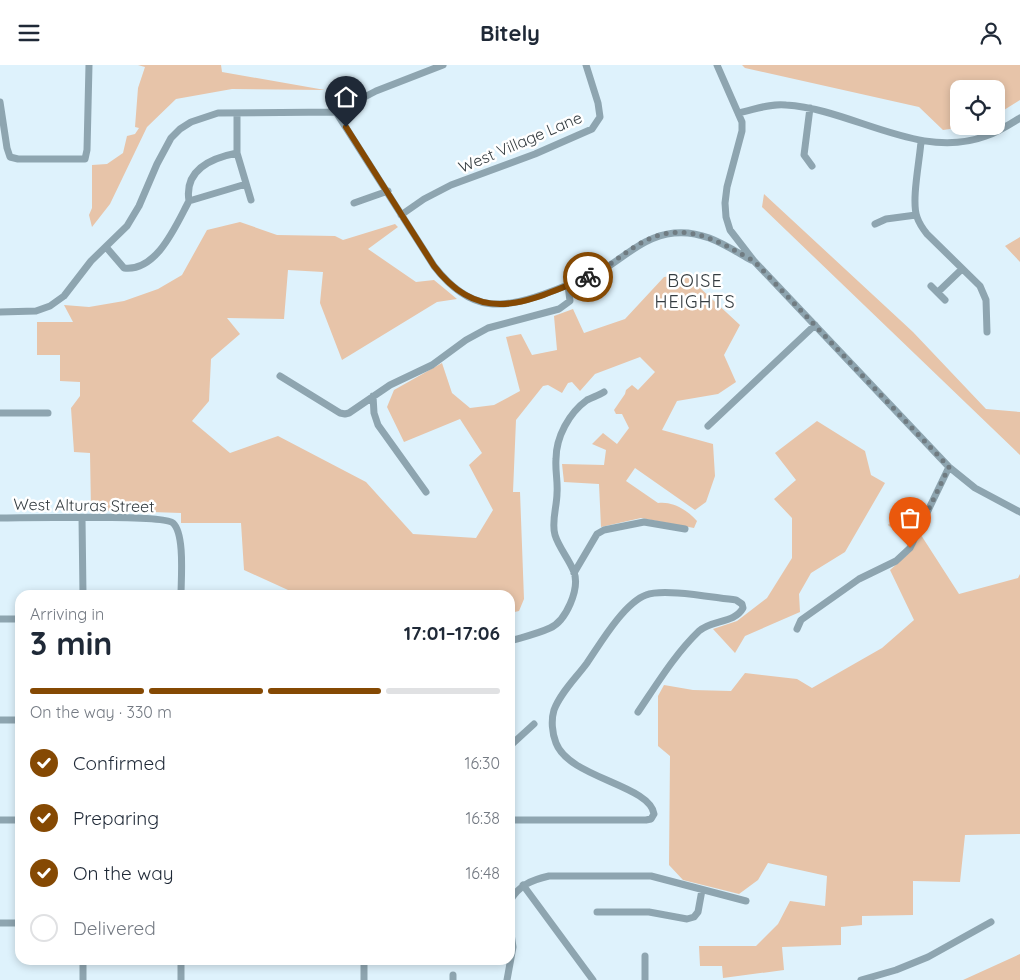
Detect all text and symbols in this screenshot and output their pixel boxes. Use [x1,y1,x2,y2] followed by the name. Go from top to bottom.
[15,19,43,47] icon: menu
[480,19,540,47] text: Bitely
[977,19,1005,47] icon: person
[325,76,367,127] pin
[950,80,1005,135] map controls
[950,80,1005,135] button: locate
[332,83,360,111] icon: home
[455,107,585,177] street label: West Village Lane
[563,252,613,302] courier
[574,263,602,291] icon: bike
[654,269,736,313] district label: BOISE HEIGHTS
[13,494,155,516] street label: West Alturas Street
[889,497,931,548] pin
[896,504,924,532] icon: bag
[30,604,104,624] text: Arriving in
[404,621,500,645] text: 17:01–17:06
[30,623,112,663] text: 3 min
[30,702,172,722] text: On the way · 330 m
[30,749,58,777] icon: check
[73,751,166,775] text: Confirmed
[465,753,500,773] text: 16:30
[30,804,58,832] icon: check
[73,806,159,830] text: Preparing
[465,808,500,828] text: 16:38
[30,859,58,887] icon: check
[73,861,174,885] text: On the way
[465,863,500,883] text: 16:48
[73,916,156,940] text: Delivered

